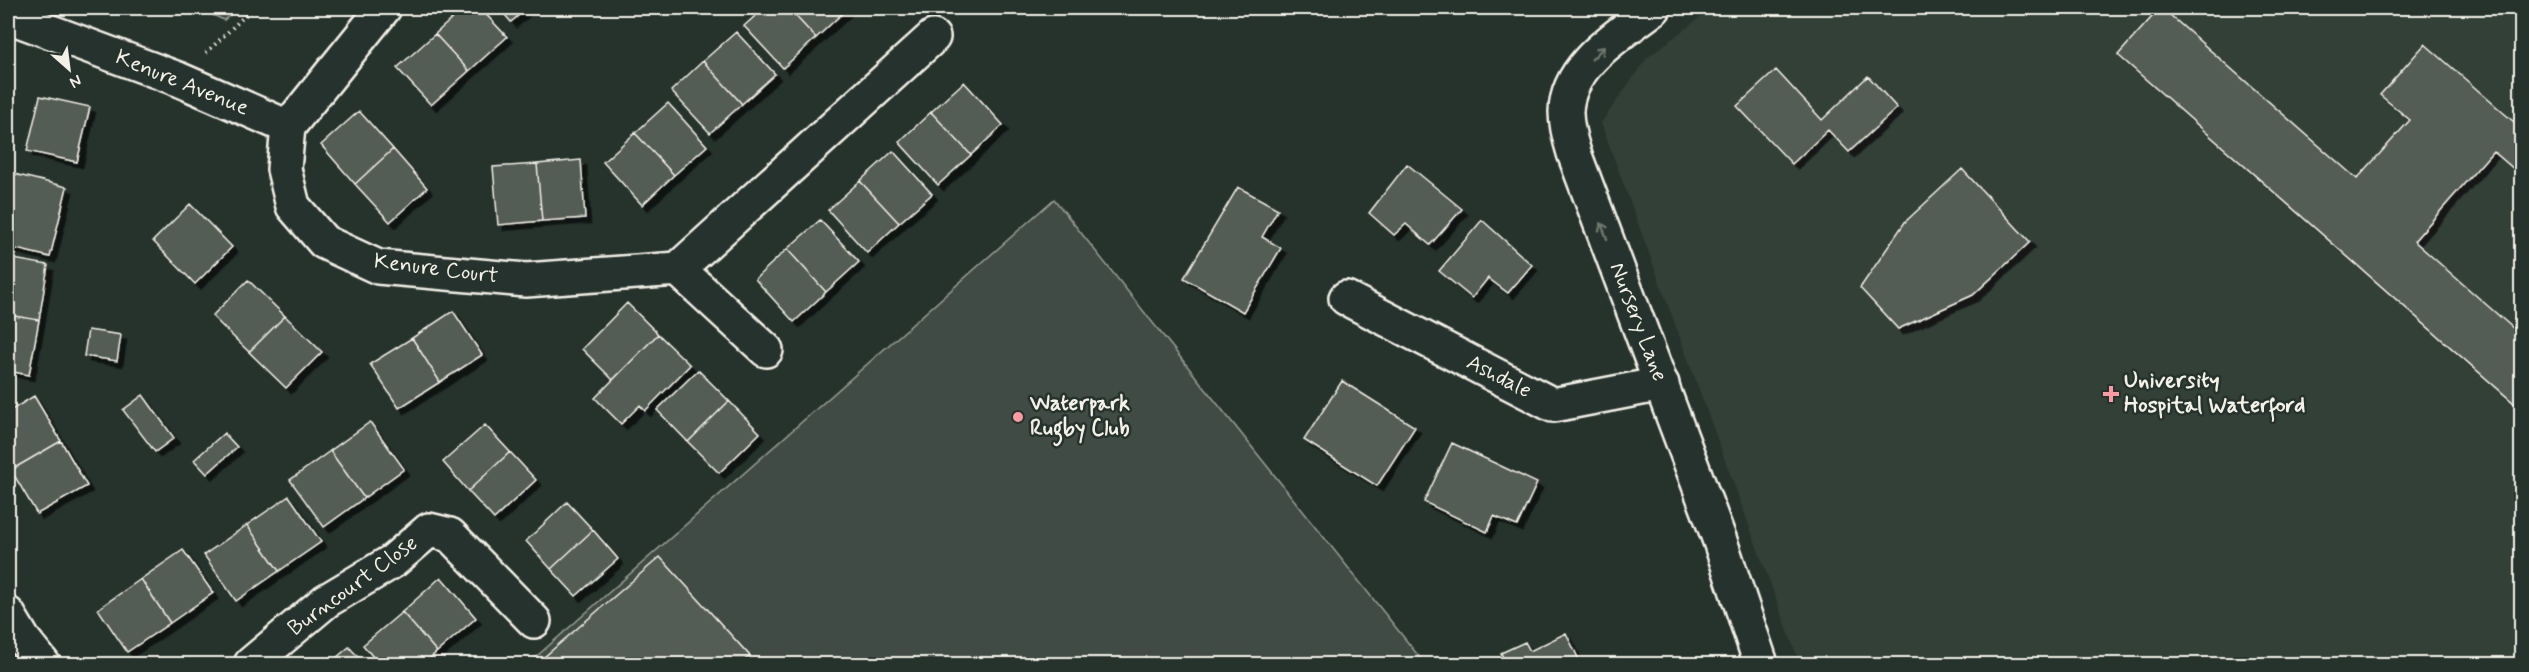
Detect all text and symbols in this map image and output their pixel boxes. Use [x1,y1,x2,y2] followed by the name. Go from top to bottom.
[39,39,99,99] north arrow
[111,44,253,122] street label: Kenure Avenue
[1591,45,1606,60] one-way arrow
[66,69,85,93] text: N
[1597,222,1608,241] one-way arrow
[372,247,500,291] street label: Kenure Court
[1603,259,1673,385] street label: Nursery Lane
[1462,349,1536,405] street label: Ashdale
[2124,367,2305,422] place label: University Hospital Waterford
[2102,385,2120,403] marker: University Hospital Waterford
[1029,390,1130,447] place label: Waterpark Rugby Club
[1011,410,1025,424] marker: Waterpark Rugby Club
[282,529,424,643] street label: Burncourt Close

